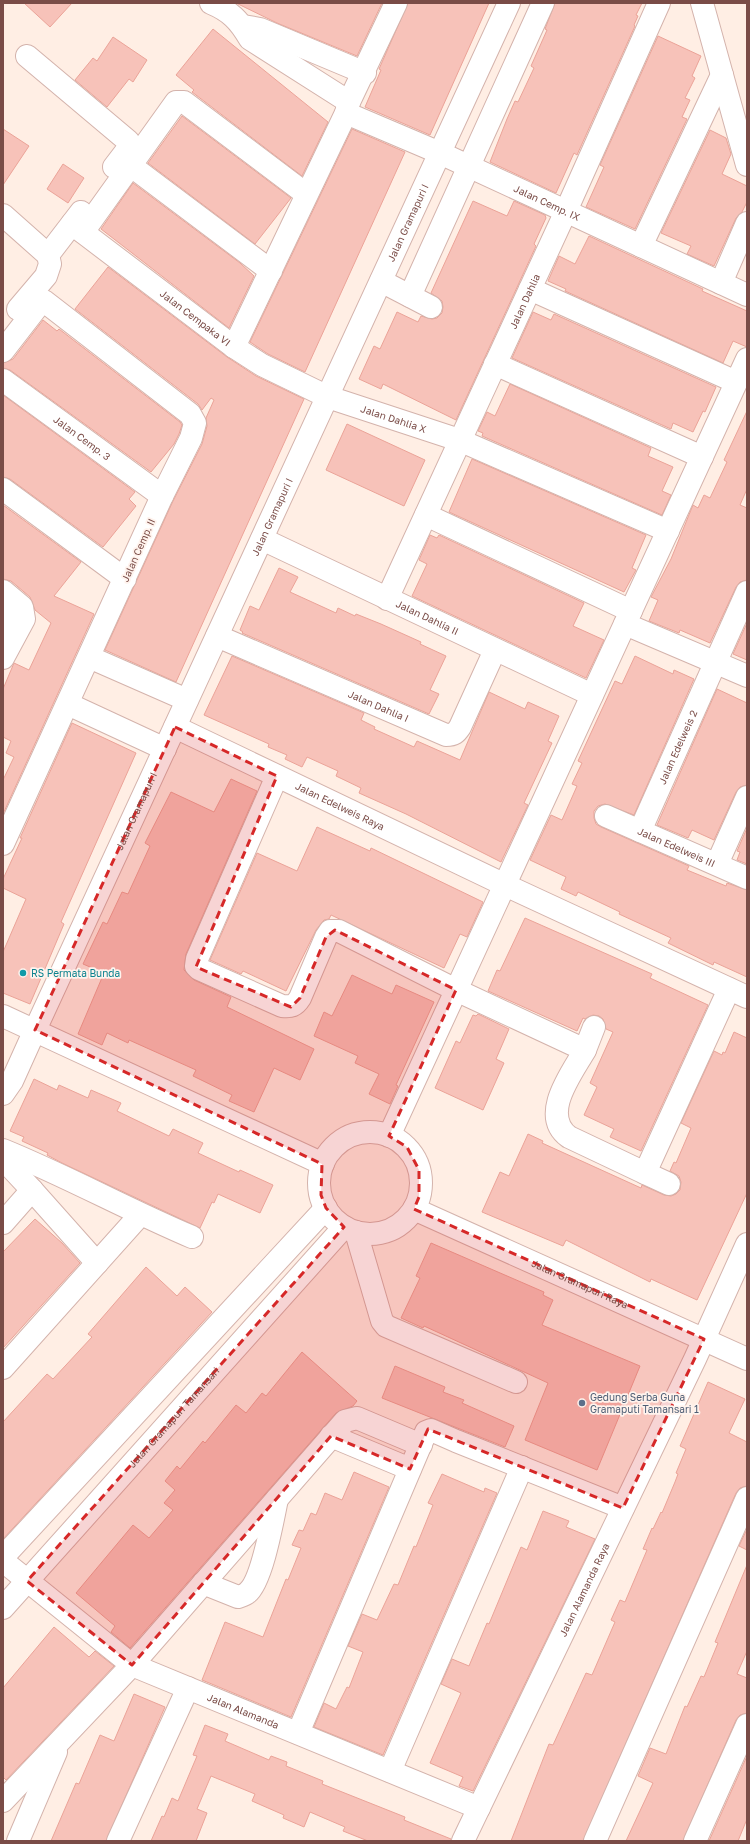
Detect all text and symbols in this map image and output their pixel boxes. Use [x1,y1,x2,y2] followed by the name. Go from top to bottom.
[385,182,431,263] street label: Jalan Gramapuri I
[512,182,582,223] street label: Jalan Cemp. IX
[507,272,542,331] street label: Jalan Dahlia
[158,287,233,348] street label: Jalan Cempaka VI
[359,402,428,435] street label: Jalan Dahlia X
[51,413,113,463] street label: Jalan Cemp. 3
[249,476,295,558] street label: Jalan Gramapuri I
[119,517,157,583] street label: Jalan Cemp. II
[394,597,461,637] street label: Jalan Dahlia II
[346,687,411,724] street label: Jalan Dahlia I
[656,708,699,786] street label: Jalan Edelweis 2
[113,770,159,852] street label: Jalan Gramapuri I
[294,780,387,832] street label: Jalan Edelweis Raya
[636,825,717,869] street label: Jalan Edelweis III
[31,967,120,979] place label: RS Permata Bunda
[18,968,28,978] marker: RS Permata Bunda
[530,1257,630,1311] street label: Jalan Gramapuri Raya
[126,1365,222,1470] street label: Jalan Gramapuri Tamansari
[590,1391,699,1415] place label: Gedung Serba Guna Gramaputi Tamansari 1
[577,1398,587,1408] marker: Gedung Serba Guna Gramaputi Tamansari 1
[556,1541,612,1638] street label: Jalan Alamanda Raya
[206,1691,281,1731] street label: Jalan Alamanda

